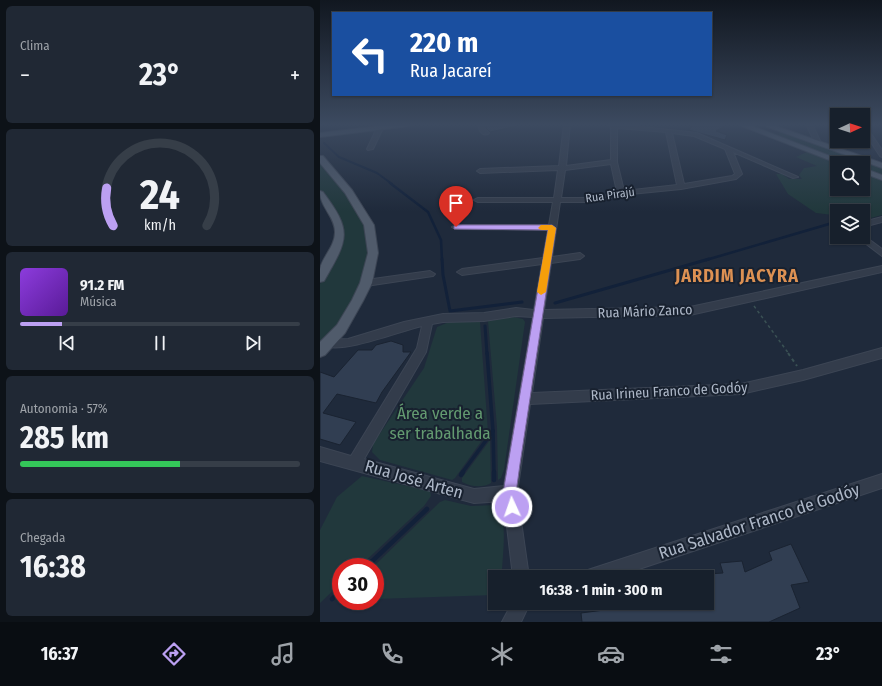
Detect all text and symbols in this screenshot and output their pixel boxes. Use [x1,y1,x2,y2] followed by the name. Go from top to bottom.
[410,26,478,59] text: 220 m
[344,28,396,80] icon: left
[20,38,50,53] text: Clima
[139,57,181,93] text: 23°
[410,60,492,82] text: Rua Jacareí
[20,62,30,89] text: −
[290,62,300,89] text: +
[830,108,870,148] north arrow
[830,108,870,244] map controls
[830,156,870,196] button: search
[139,170,180,220] text: 24
[584,185,636,205] street label: Rua Pirajú
[439,186,473,227] pin
[445,192,467,214] icon: arrive
[830,204,870,244] button: layers
[144,216,176,233] text: km/h
[674,265,799,287] district label: JARDIM JACYRA
[80,276,124,294] text: 91.2 FM
[80,294,117,309] text: Música
[597,301,693,322] street label: Rua Mário Zanco
[56,332,78,354] icon: previous
[149,332,171,354] icon: pause
[242,332,264,354] icon: next
[590,379,749,404] street label: Rua Irineu Franco de Godóy
[20,401,108,416] text: Autonomia · 57%
[389,403,491,444] park label: Área verde a ser trabalhada
[20,420,109,456] text: 285 km
[362,455,465,504] street label: Rua José Arten
[656,479,863,564] street label: Rua Salvador Franco de Godóy
[491,486,533,528] position arrow
[20,530,65,545] text: Chegada
[20,549,86,585] text: 16:38
[332,558,384,610] speed limit sign: 30
[540,581,662,599] text: 16:38 · 1 min · 300 m
[160,640,188,668] icon: directions
[269,640,297,668] icon: music
[378,640,406,668] icon: phone
[488,640,516,668] icon: climate
[597,640,625,668] icon: car
[707,640,735,668] icon: filters
[41,643,78,665] text: 16:37
[816,643,841,665] text: 23°

